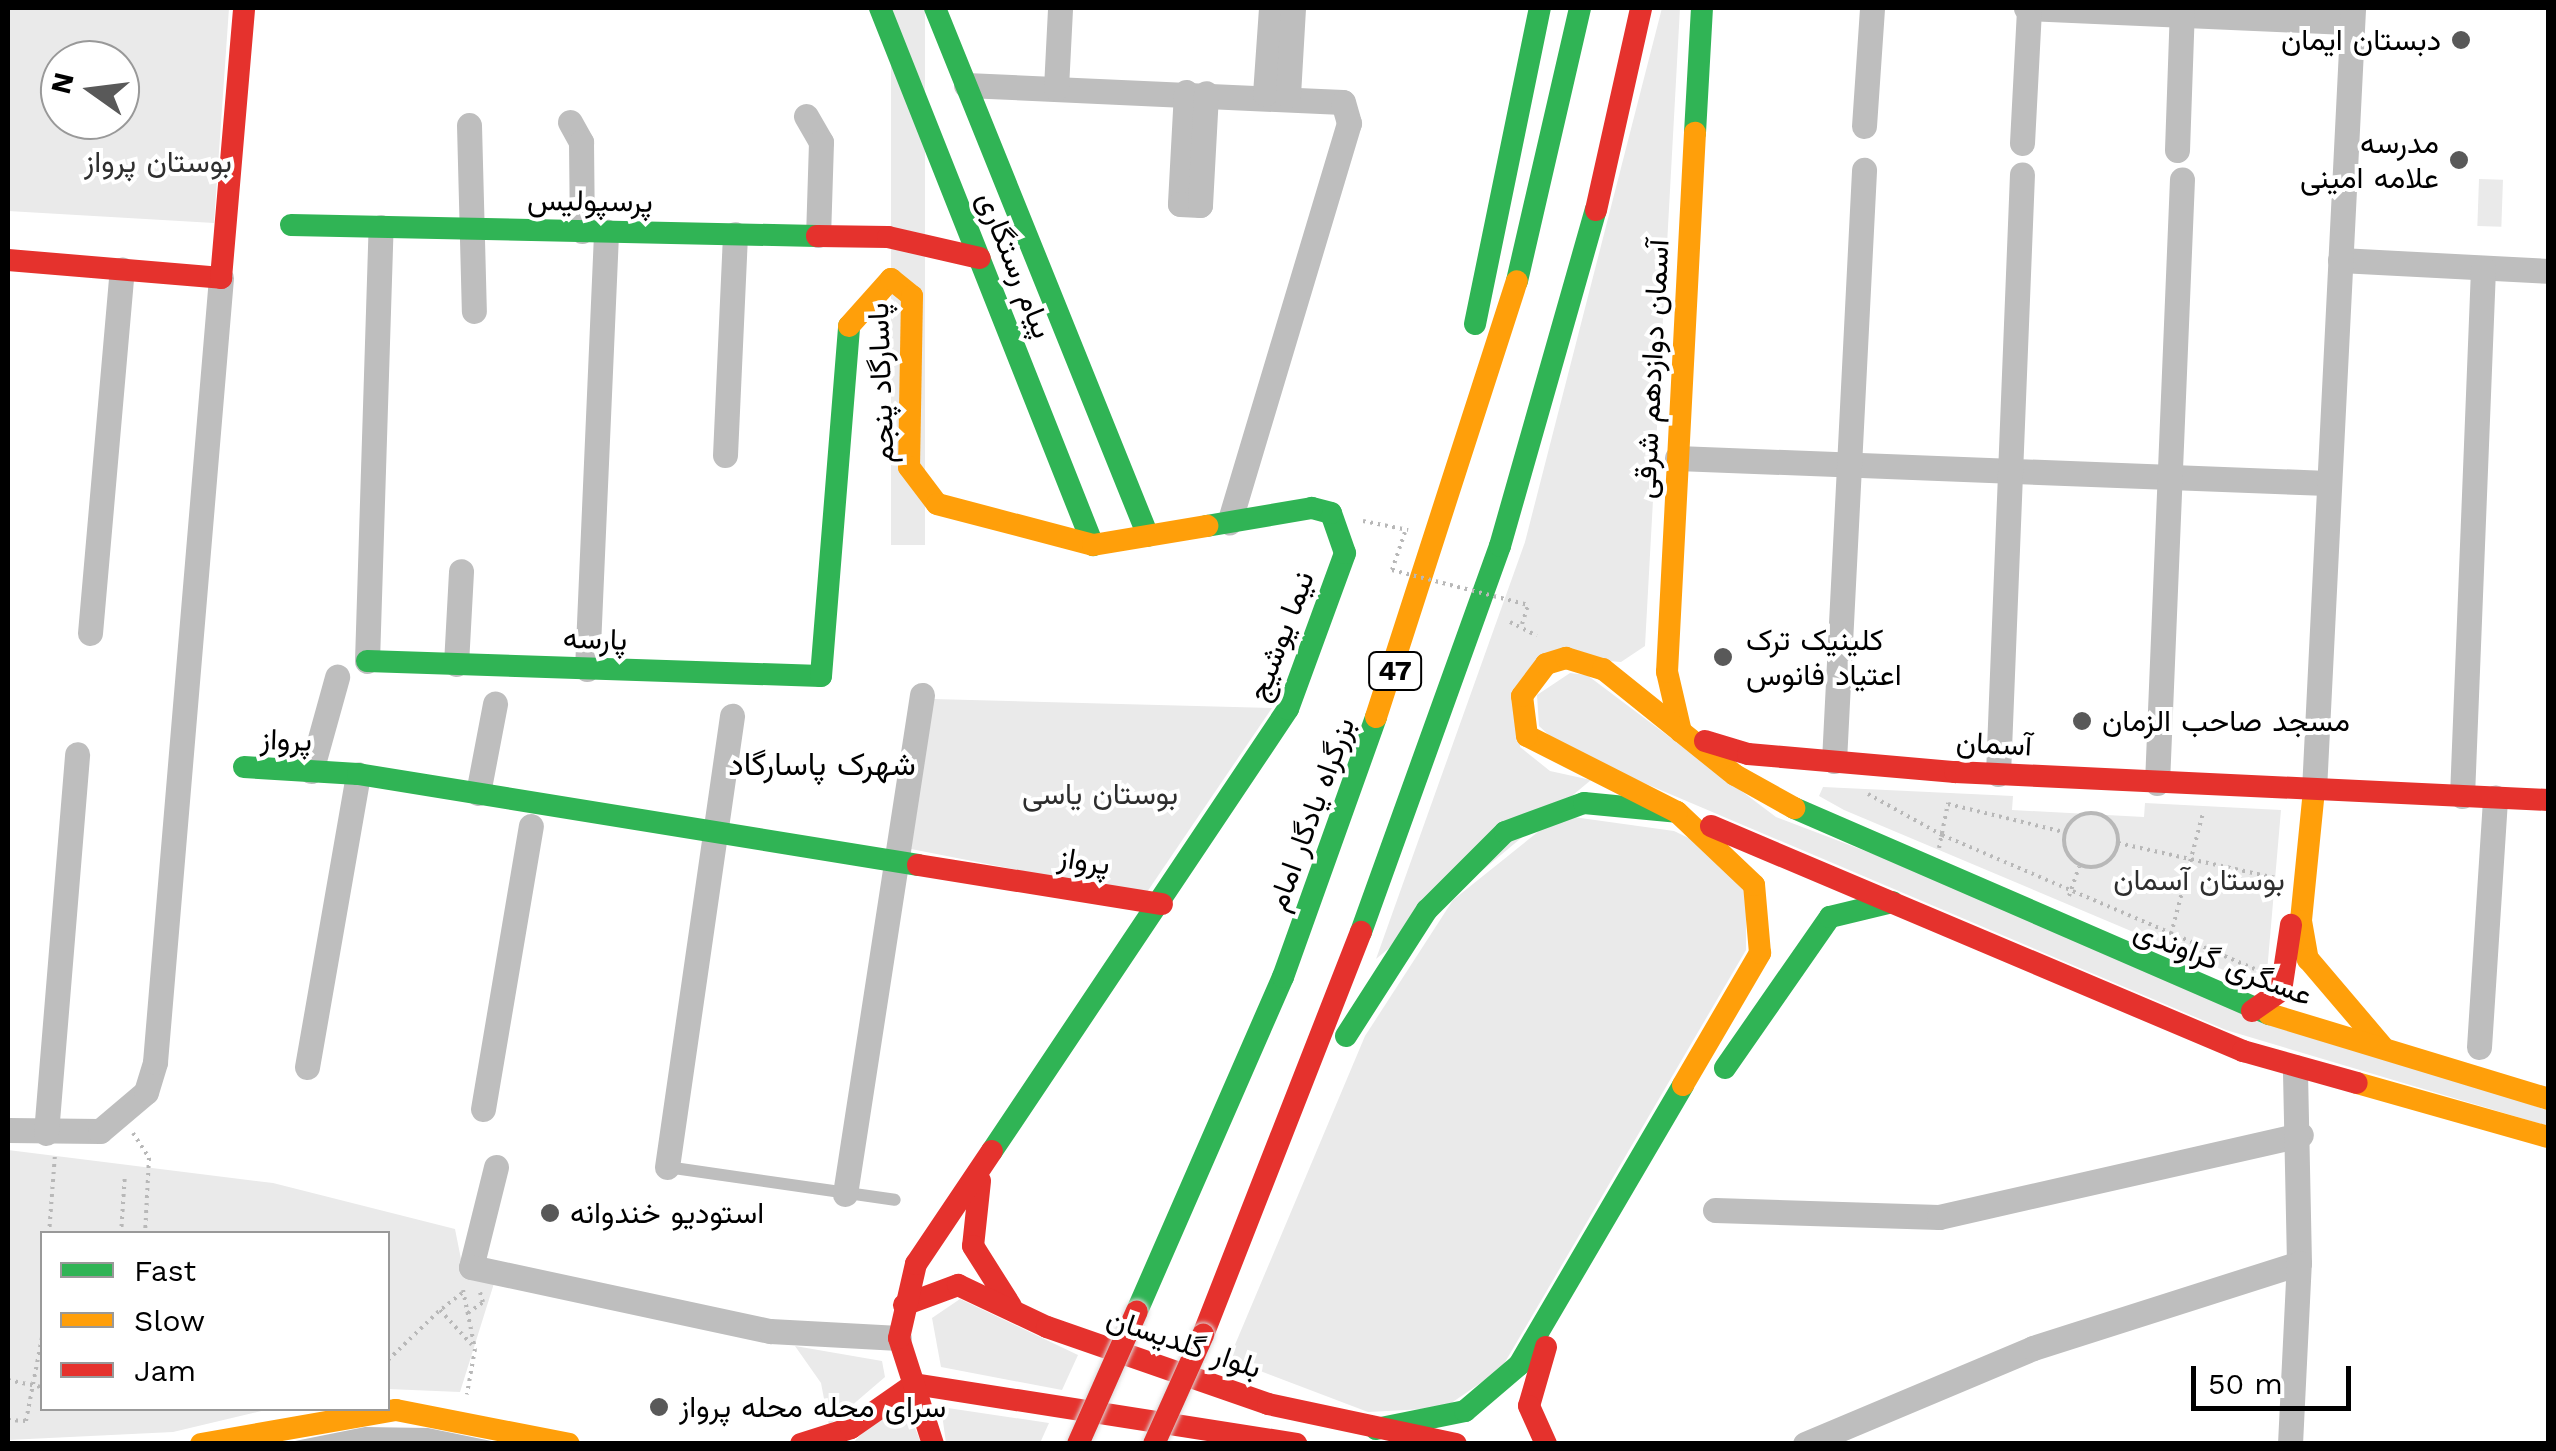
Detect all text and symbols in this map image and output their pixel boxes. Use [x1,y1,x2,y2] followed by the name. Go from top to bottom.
[2281,22,2441,58] place label: دبستان ایمان
[2450,29,2472,51] marker: دبستان ایمان
[40,40,140,140] north arrow
[44,69,81,97] text: N
[2300,125,2439,196] place label: مدرسه علامه امینی
[84,144,232,180] park label: بوستان پرواز
[2448,149,2470,171] marker: مدرسه علامه امینی
[527,182,653,220] street label: پرسپولیس
[969,186,1061,344] street label: پیام رستگاری
[1627,238,1677,500] street label: آسمان دوازدهم شرقی
[860,302,902,464] street label: پاسارگاد پنجم
[1240,566,1322,706] street label: نیما یوشیج
[562,620,628,658] street label: پارسه
[1746,622,1902,692] place label: کلینیک ترک اعتیاد فانوس
[1710,644,1736,670] marker: کلینیک ترک اعتیاد فانوس
[1368,648,1422,694] road number: 47
[2102,703,2350,739] place label: مسجد صاحب الزمان
[2071,710,2093,732] marker: مسجد صاحب الزمان
[1259,712,1363,916] street label: بزرگراه یادگار امام
[259,721,313,759] street label: پرواز
[1955,724,2033,764] street label: آسمان
[728,745,916,783] district label: شهرک پاسارگاد
[1022,776,1178,812] park label: بوستان یاسی
[1055,839,1113,883] street label: پرواز
[2113,862,2285,898] park label: بوستان آسمان
[2129,912,2317,1014] street label: عسگری گراوندی
[570,1195,764,1231] place label: استودیو خندوانه
[539,1202,561,1224] marker: استودیو خندوانه
[40,1231,390,1411] legend
[134,1253,196,1288] text: Fast
[1102,1300,1266,1386] street label: بلوار گلدیسان
[134,1303,205,1338] text: Slow
[2196,1346,2356,1408] scale bar
[134,1353,196,1388] text: Jam
[2208,1366,2283,1401] text: 50 m
[679,1389,946,1425] place label: سرای محله محله پرواز
[648,1396,670,1418] marker: سرای محله محله پرواز

